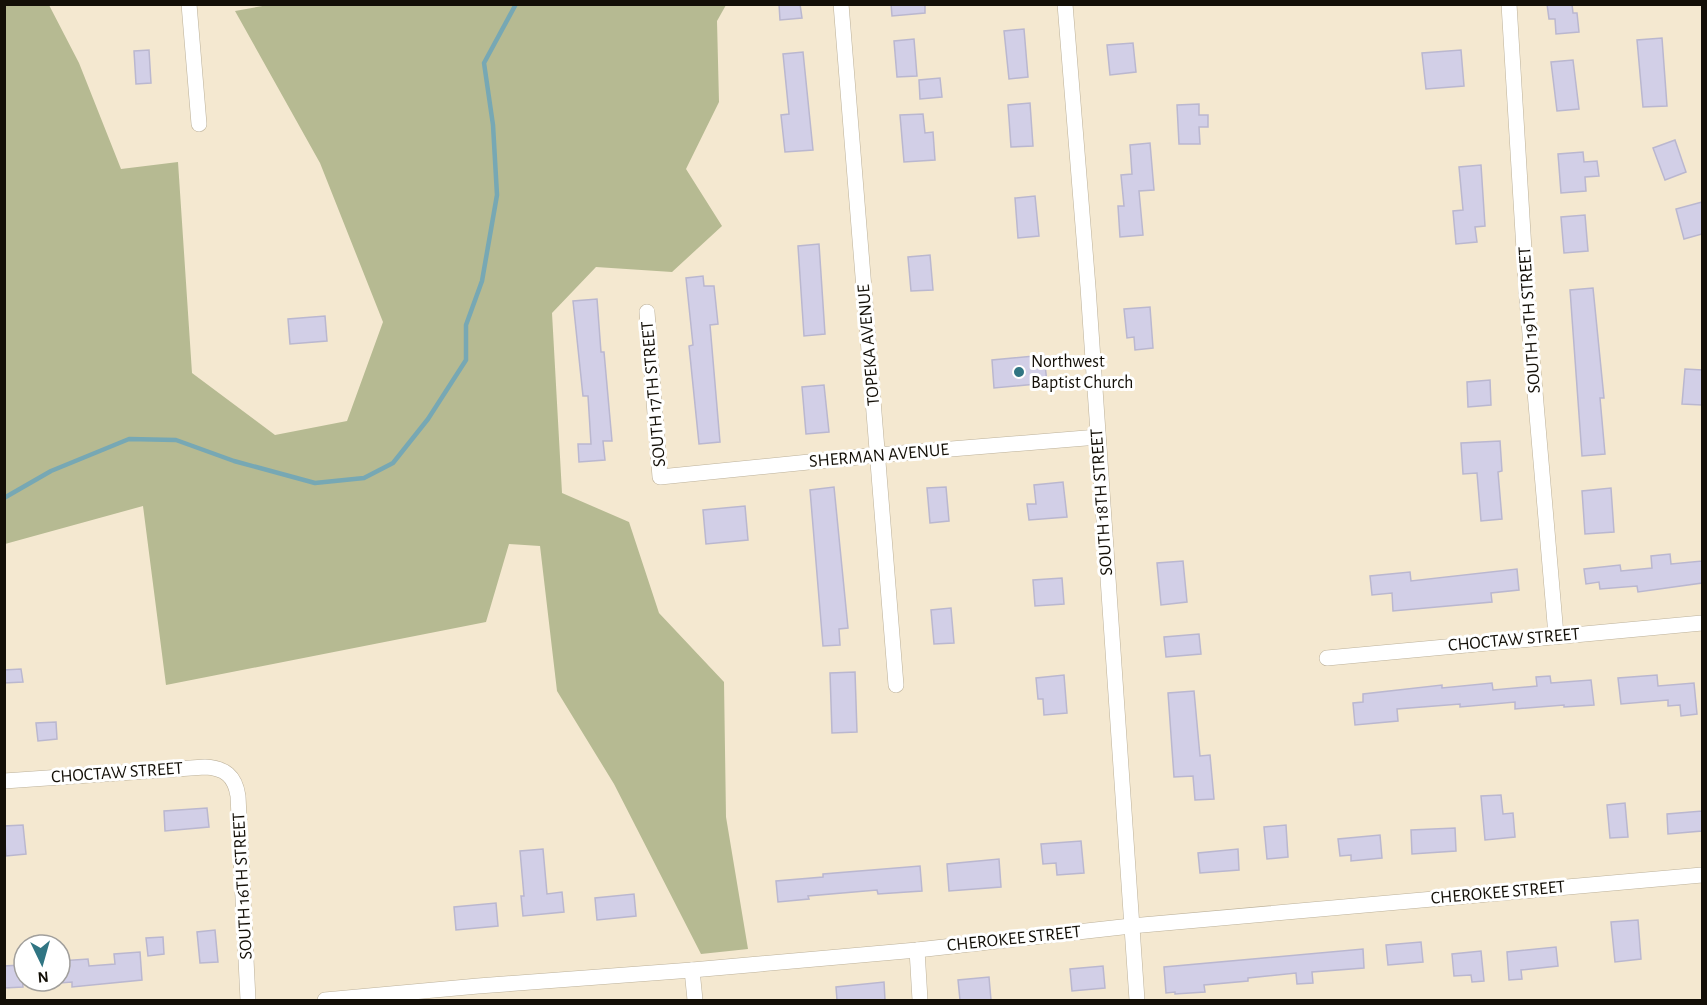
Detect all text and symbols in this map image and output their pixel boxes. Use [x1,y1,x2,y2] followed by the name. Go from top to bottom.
[1516,246,1544,394] street label: SOUTH 19TH STREET
[855,283,883,406] street label: TOPEKA AVENUE
[639,320,669,468] street label: SOUTH 17TH STREET
[1031,353,1133,392] place label: Northwest Baptist Church
[1012,365,1026,379] marker: Northwest Baptist Church
[1088,428,1116,576] street label: SOUTH 18TH STREET
[808,441,950,471] street label: SHERMAN AVENUE
[1447,625,1581,655] street label: CHOCTAW STREET
[50,759,184,787] street label: CHOCTAW STREET
[230,812,256,960] street label: SOUTH 16TH STREET
[1430,878,1566,908] street label: CHEROKEE STREET
[946,923,1082,955] street label: CHEROKEE STREET
[12,933,72,993] north arrow
[37,968,49,985] text: N

